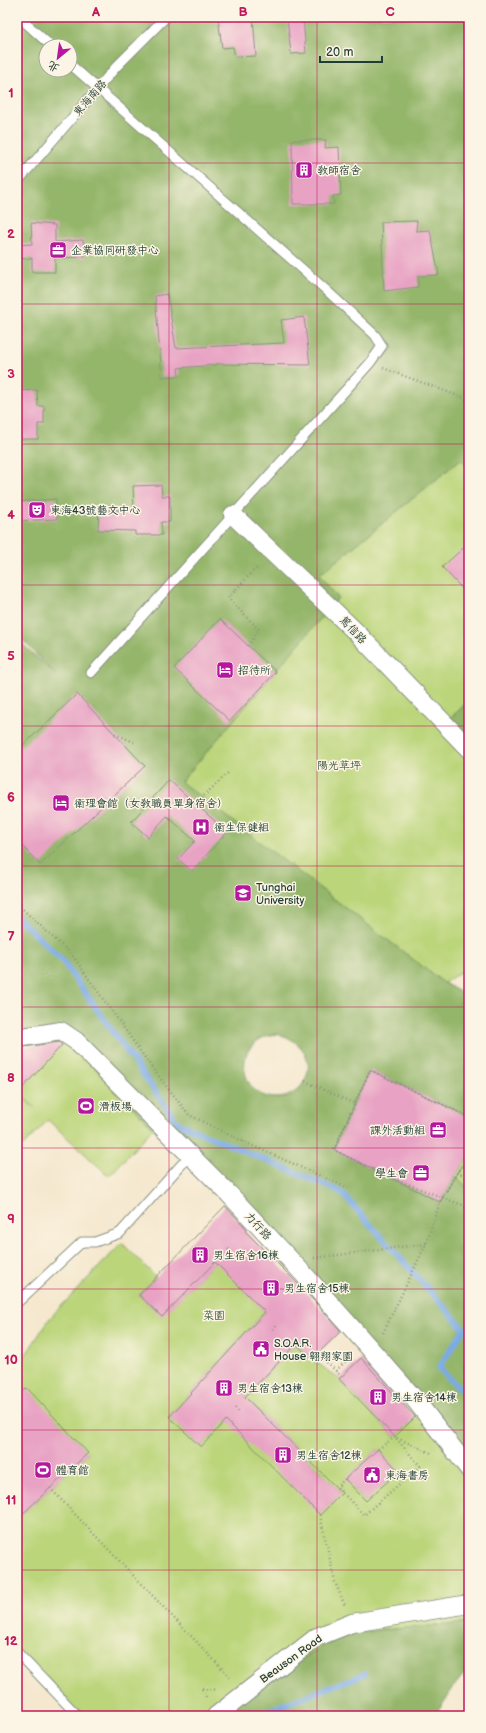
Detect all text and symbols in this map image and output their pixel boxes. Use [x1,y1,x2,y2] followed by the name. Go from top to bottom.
[91,4,100,20] text: A
[238,4,248,20] text: B
[385,4,395,20] text: C
[38,38,78,78] north arrow
[320,38,382,64] scale bar
[326,45,353,60] text: 20 m
[45,58,61,75] text: 北
[71,77,109,119] street label: 東海南路
[8,85,14,101] text: 1
[294,160,314,180] building icon: 教師宿舍
[317,164,361,177] place label: 教師宿舍
[7,226,15,242] text: 2
[48,240,68,260] office icon: 企業協同研發中心
[71,244,159,257] place label: 企業協同研發中心
[7,366,15,382] text: 3
[27,500,47,520] theatre icon: 東海43號藝文中心
[50,504,140,517] place label: 東海43號藝文中心
[7,507,15,523] text: 4
[337,614,369,646] street label: 篤信路
[7,648,15,664] text: 5
[215,660,235,680] hotel icon: 招待所
[238,664,271,677] place label: 招待所
[317,759,361,772] park label: 陽光草坪
[7,789,15,805] text: 6
[51,793,71,813] hotel icon: 衛理會館（女教職員單身宿舍）
[74,797,228,810] place label: 衛理會館（女教職員單身宿舍）
[191,817,211,837] hospital icon: 衛生保健組
[214,821,269,834] place label: 衛生保健組
[256,881,304,907] place label: Tunghai University
[233,883,253,903] school or university icon: Tunghai University
[7,929,15,945] text: 7
[7,1070,15,1086] text: 8
[76,1096,96,1116] sports icon: 滑板場
[99,1100,132,1113] place label: 滑板場
[428,1120,448,1140] office icon: 課外活動組
[370,1124,425,1137] place label: 課外活動組
[411,1163,431,1183] office icon: 學生會
[375,1167,408,1180] place label: 學生會
[242,1209,274,1243] street label: 力行路
[7,1211,15,1227] text: 9
[190,1245,210,1265] building icon: 男生宿舍16棟
[213,1249,279,1262] place label: 男生宿舍16棟
[261,1278,281,1298] building icon: 男生宿舍15棟
[284,1282,350,1295] place label: 男生宿舍15棟
[203,1309,225,1322] park label: 菜園
[274,1337,353,1363] place label: S.O.A.R. House 翱翔家園
[251,1339,271,1359] public building icon: S.O.A.R. House 翱翔家園
[4,1352,18,1368] text: 10
[214,1378,234,1398] building icon: 男生宿舍13棟
[237,1382,303,1395] place label: 男生宿舍13棟
[368,1387,388,1407] building icon: 男生宿舍14棟
[391,1391,457,1404] place label: 男生宿舍14棟
[273,1445,293,1465] building icon: 男生宿舍12棟
[296,1449,362,1462] place label: 男生宿舍12棟
[33,1460,53,1480] sports icon: 體育館
[56,1464,89,1477] place label: 體育館
[362,1465,382,1485] public building icon: 東海書房
[385,1469,429,1482] place label: 東海書房
[6,1492,16,1508] text: 11
[257,1632,325,1686] street label: Beauson Road
[4,1633,18,1649] text: 12

